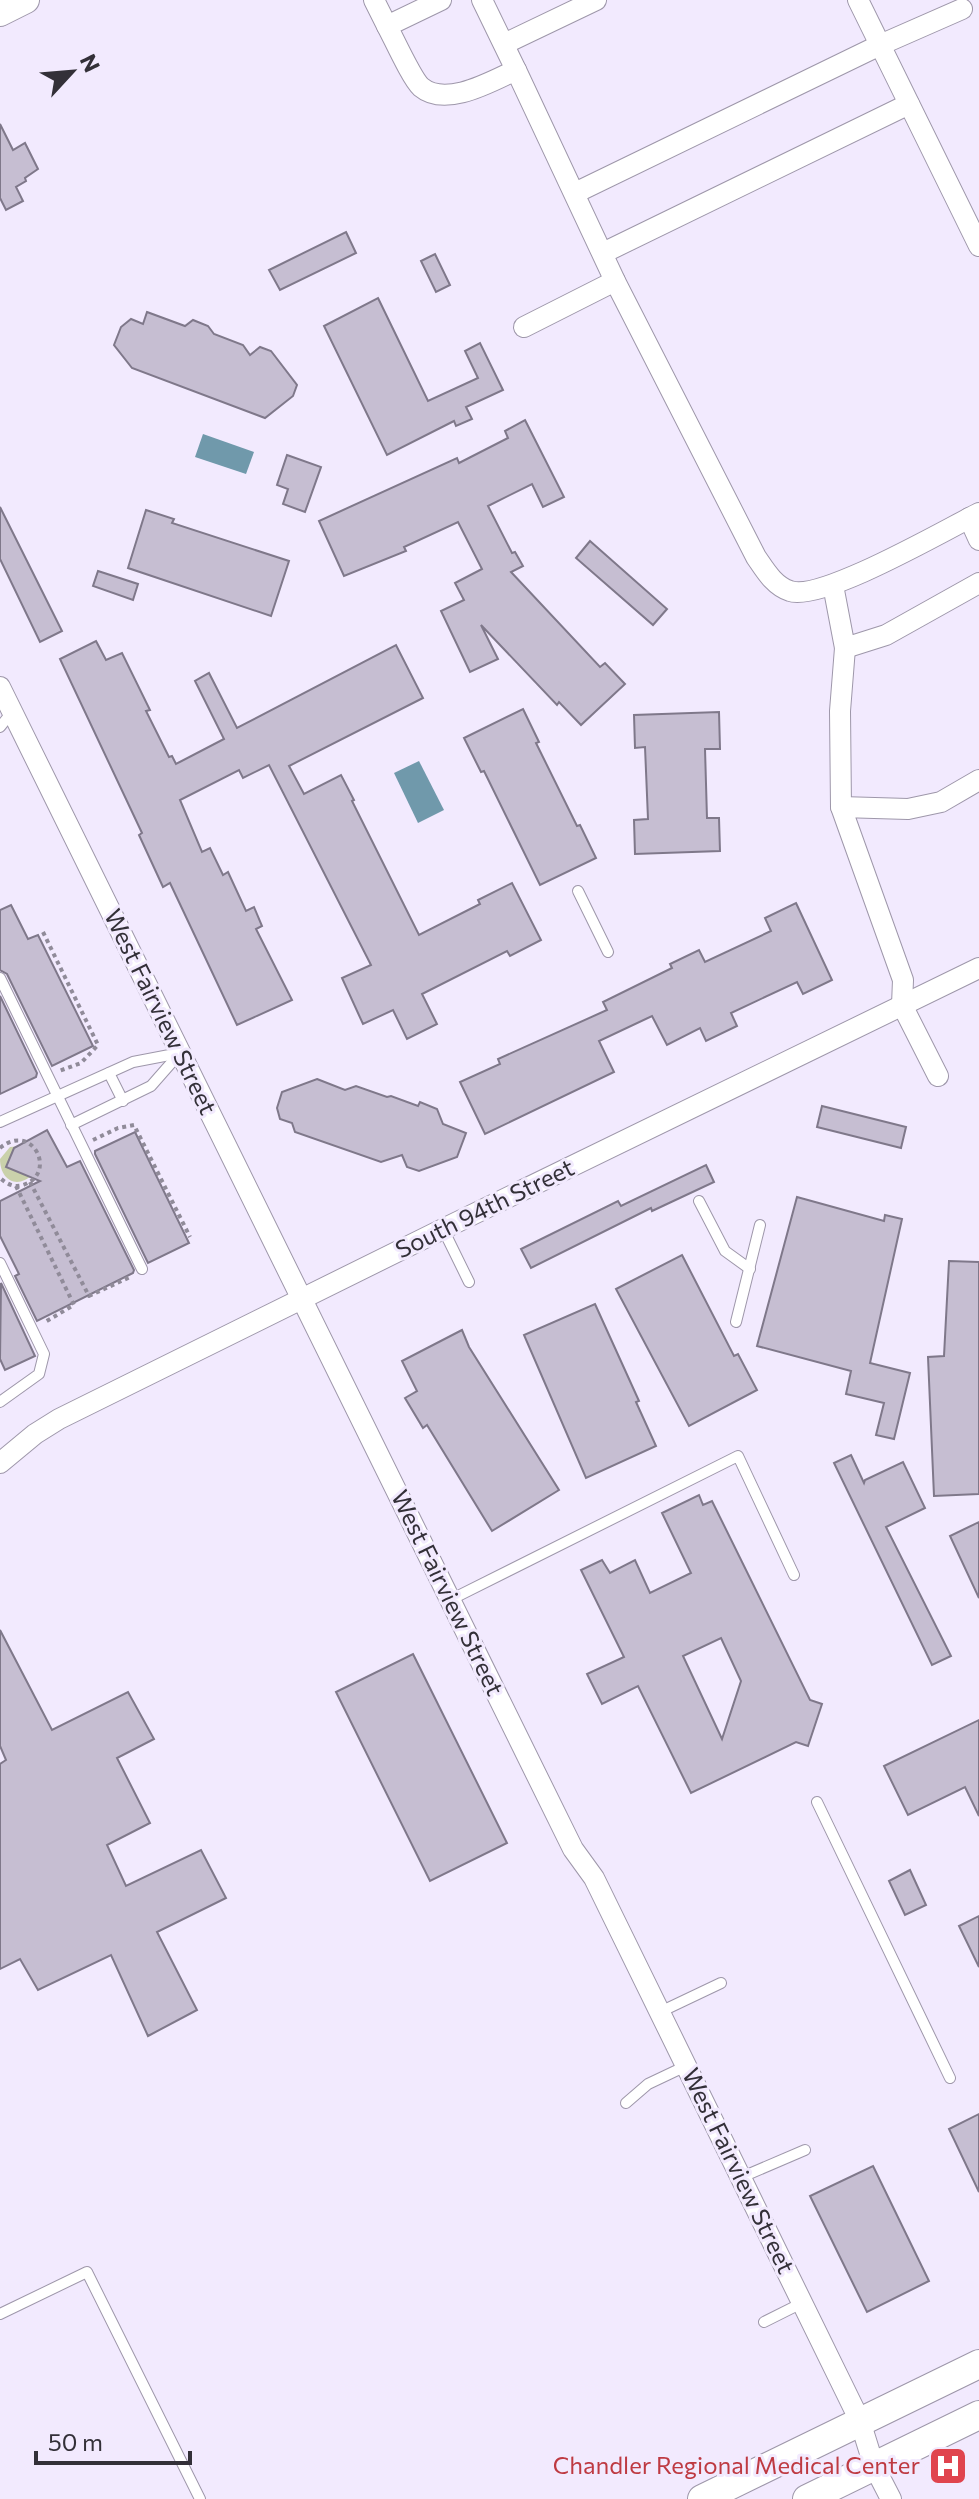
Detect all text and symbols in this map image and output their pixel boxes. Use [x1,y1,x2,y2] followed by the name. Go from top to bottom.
[32,32,112,112] north arrow
[75,50,106,76] text: N
[99,904,224,1119] street label: West Fairview Street
[390,1152,578,1263] street label: South 94th Street
[386,1485,511,1700] street label: West Fairview Street
[677,2063,802,2278] street label: West Fairview Street
[36,2415,190,2465] scale bar
[48,2427,103,2456] text: 50 m
[927,2445,969,2487] hospital icon: Chandler Regional Medical Center
[553,2450,920,2479] place label: Chandler Regional Medical Center

